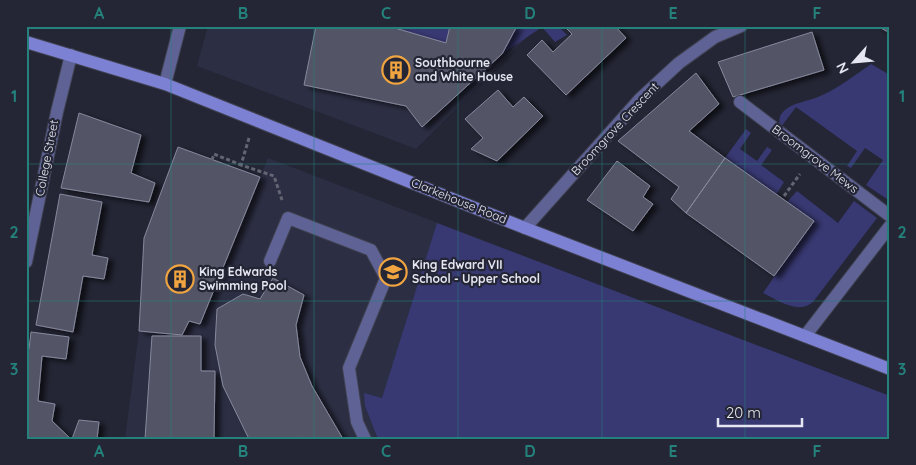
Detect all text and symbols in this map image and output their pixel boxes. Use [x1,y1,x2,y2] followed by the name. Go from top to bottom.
[94,3,105,23] text: A
[238,3,248,23] text: B
[381,3,391,23] text: C
[524,3,536,23] text: D
[668,3,678,23] text: E
[813,3,822,23] text: F
[828,38,878,88] north arrow
[381,55,411,85] building icon: Southbourne and White House
[415,55,513,84] place label: Southbourne and White House
[832,59,853,77] text: N
[568,79,662,178] street label: Broomgrove Crescent
[11,86,17,106] text: 1
[899,86,905,106] text: 1
[32,119,61,197] street label: College Street
[769,121,862,196] street label: Broomgrove Mews
[409,175,509,227] street label: Clarkehouse Road
[9,222,19,242] text: 2
[897,222,907,242] text: 2
[378,257,408,287] school or university icon: King Edward VII School - Upper School
[412,257,540,286] place label: King Edward VII School - Upper School
[165,264,195,294] building icon: King Edwards Swimming Pool
[199,264,287,293] place label: King Edwards Swimming Pool
[10,359,18,379] text: 3
[898,359,906,379] text: 3
[718,395,802,427] scale bar
[726,403,761,422] text: 20 m
[94,441,105,461] text: A
[238,441,248,461] text: B
[381,441,391,461] text: C
[524,441,536,461] text: D
[668,441,678,461] text: E
[813,441,822,461] text: F

